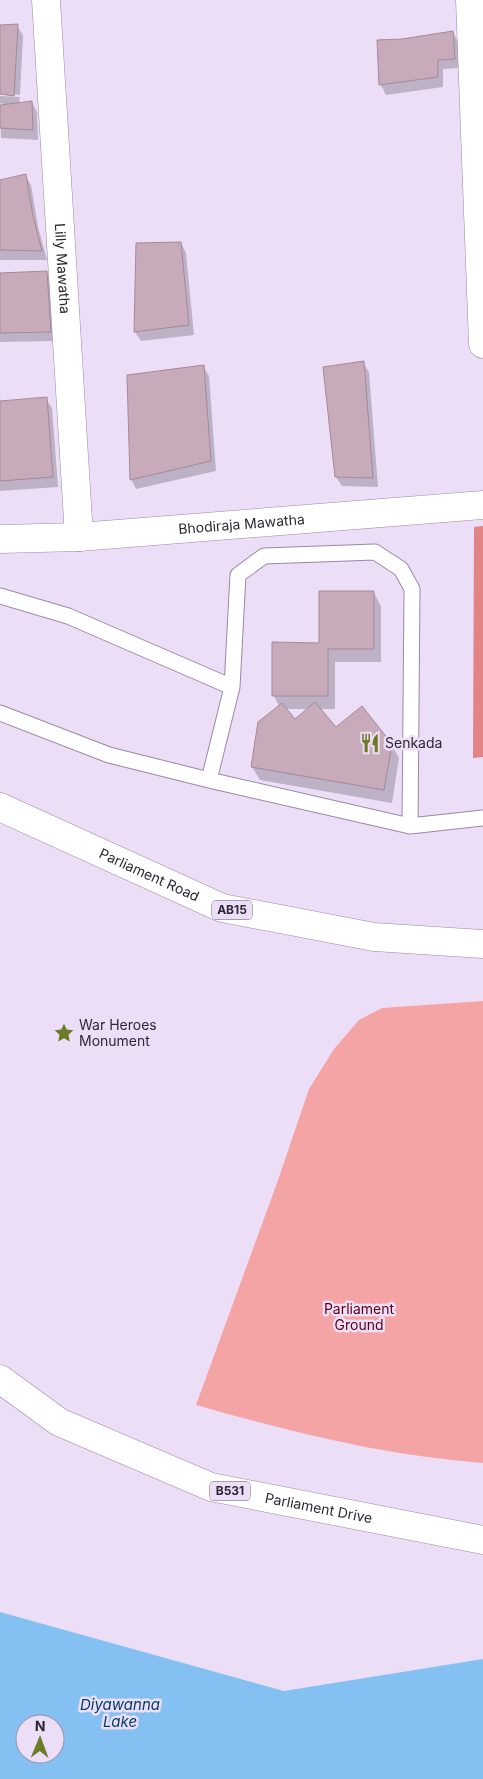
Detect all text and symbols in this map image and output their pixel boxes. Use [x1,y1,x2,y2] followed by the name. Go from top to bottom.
[52,223,74,314] street label: Lilly Mawatha
[178,510,305,537] street label: Bhodiraja Mawatha
[359,732,381,754] restaurant icon: Senkada
[385,734,442,751] place label: Senkada
[97,844,202,905] street label: Parliament Road
[212,900,252,920] road number: AB15
[79,1016,157,1049] place label: War Heroes Monument
[53,1022,75,1044] place icon: War Heroes Monument
[324,1300,395,1333] park label: Parliament Ground
[210,1482,250,1500] road number: B531
[264,1489,374,1526] street label: Parliament Drive
[80,1695,160,1731] water label: Diyawanna Lake
[15,1714,65,1764] north arrow
[35,1717,46,1734] text: N

